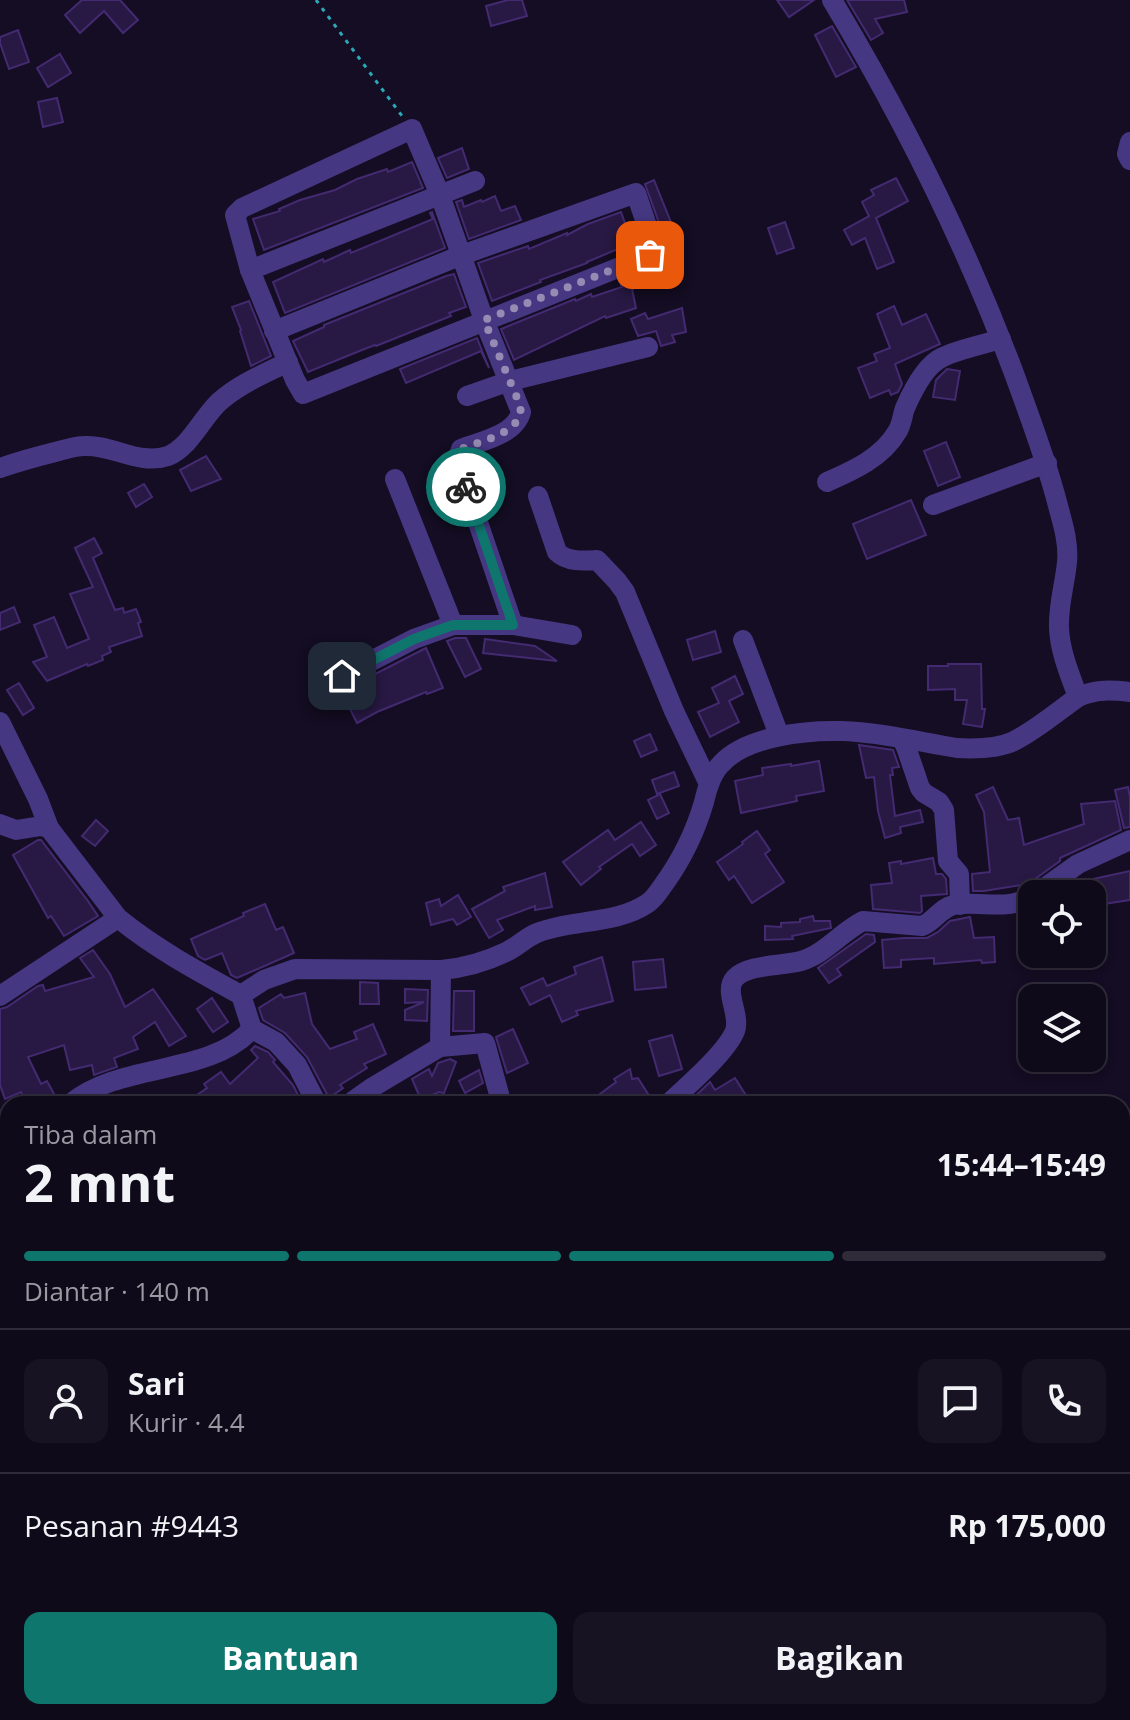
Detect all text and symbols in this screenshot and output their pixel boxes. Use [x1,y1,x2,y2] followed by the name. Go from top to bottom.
[616,221,684,289] pin
[628,233,672,277] icon: bag
[426,447,506,527] courier
[444,465,488,509] icon: bike
[308,642,376,710] pin
[320,654,364,698] icon: home
[1018,880,1106,1072] map controls
[1018,880,1106,968] button: locate
[1018,984,1106,1072] button: layers
[24,1116,157,1152] text: Tiba dalam
[937,1144,1106,1185] text: 15:44–15:49
[24,1146,175,1217] text: 2 mnt
[24,1273,210,1309] text: Diantar · 140 m
[24,1359,108,1443] button: person
[918,1359,1002,1443] button: chat
[1022,1359,1106,1443] button: phone
[128,1363,185,1404] text: Sari
[128,1404,245,1440] text: Kurir · 4.4
[24,1505,239,1546] text: Pesanan #9443
[948,1505,1106,1546] text: Rp 175,000
[24,1612,557,1704] button: Bantuan
[573,1612,1106,1704] button: Bagikan

